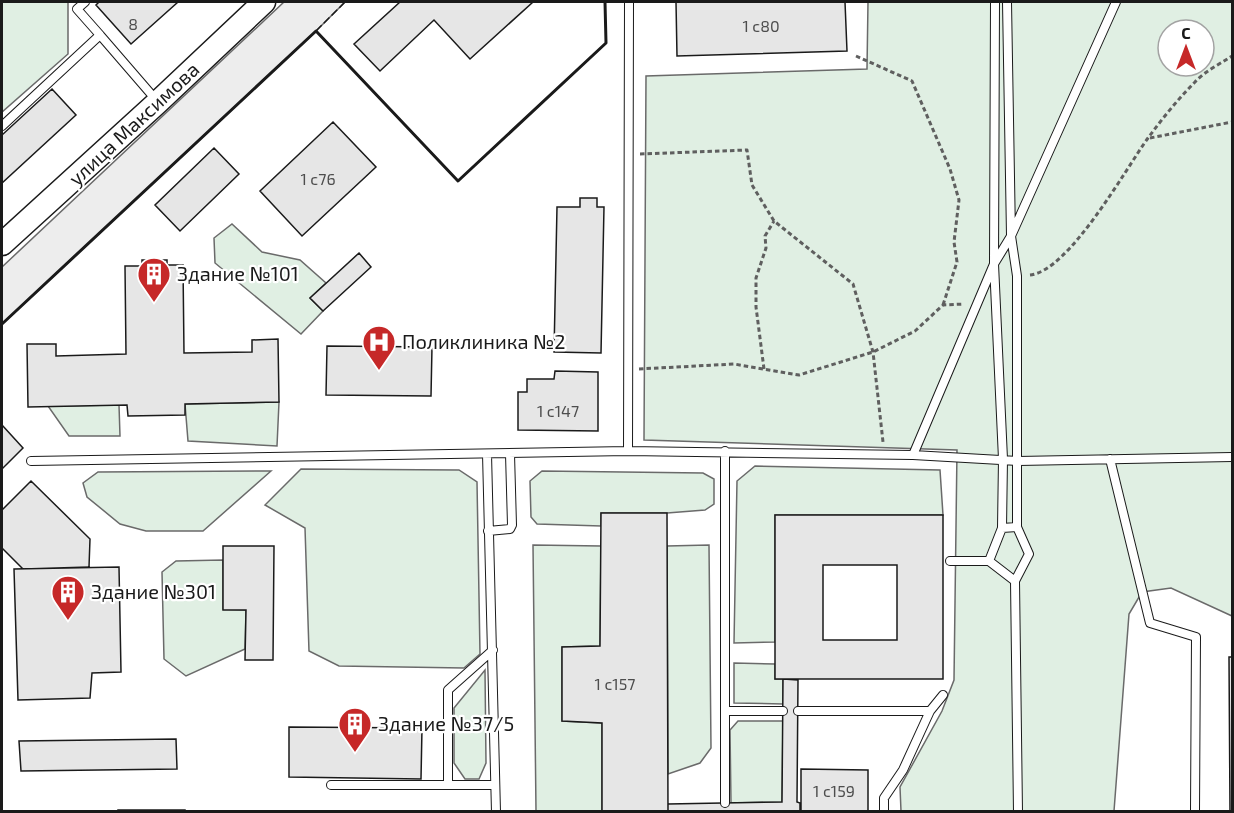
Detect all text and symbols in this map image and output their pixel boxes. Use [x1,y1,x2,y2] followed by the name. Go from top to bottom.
[128,14,138,33] house number: 8
[742,16,780,35] house number: 1 с80
[1156,18,1216,78] north arrow
[1181,23,1191,42] text: С
[63,57,204,191] street label: улица Максимова
[300,169,336,188] house number: 1 с76
[136,256,172,303] building icon: Здание №101
[177,261,299,285] place label: Здание №101
[361,324,397,371] hospital icon: Поликлиника №2
[402,329,566,353] place label: Поликлиника №2
[537,401,579,420] house number: 1 с147
[50,574,86,621] building icon: Здание №301
[91,579,216,603] place label: Здание №301
[595,674,635,693] house number: 1 с157
[337,706,373,753] building icon: Здание №37/5
[378,711,514,735] place label: Здание №37/5
[813,781,855,800] house number: 1 с159

